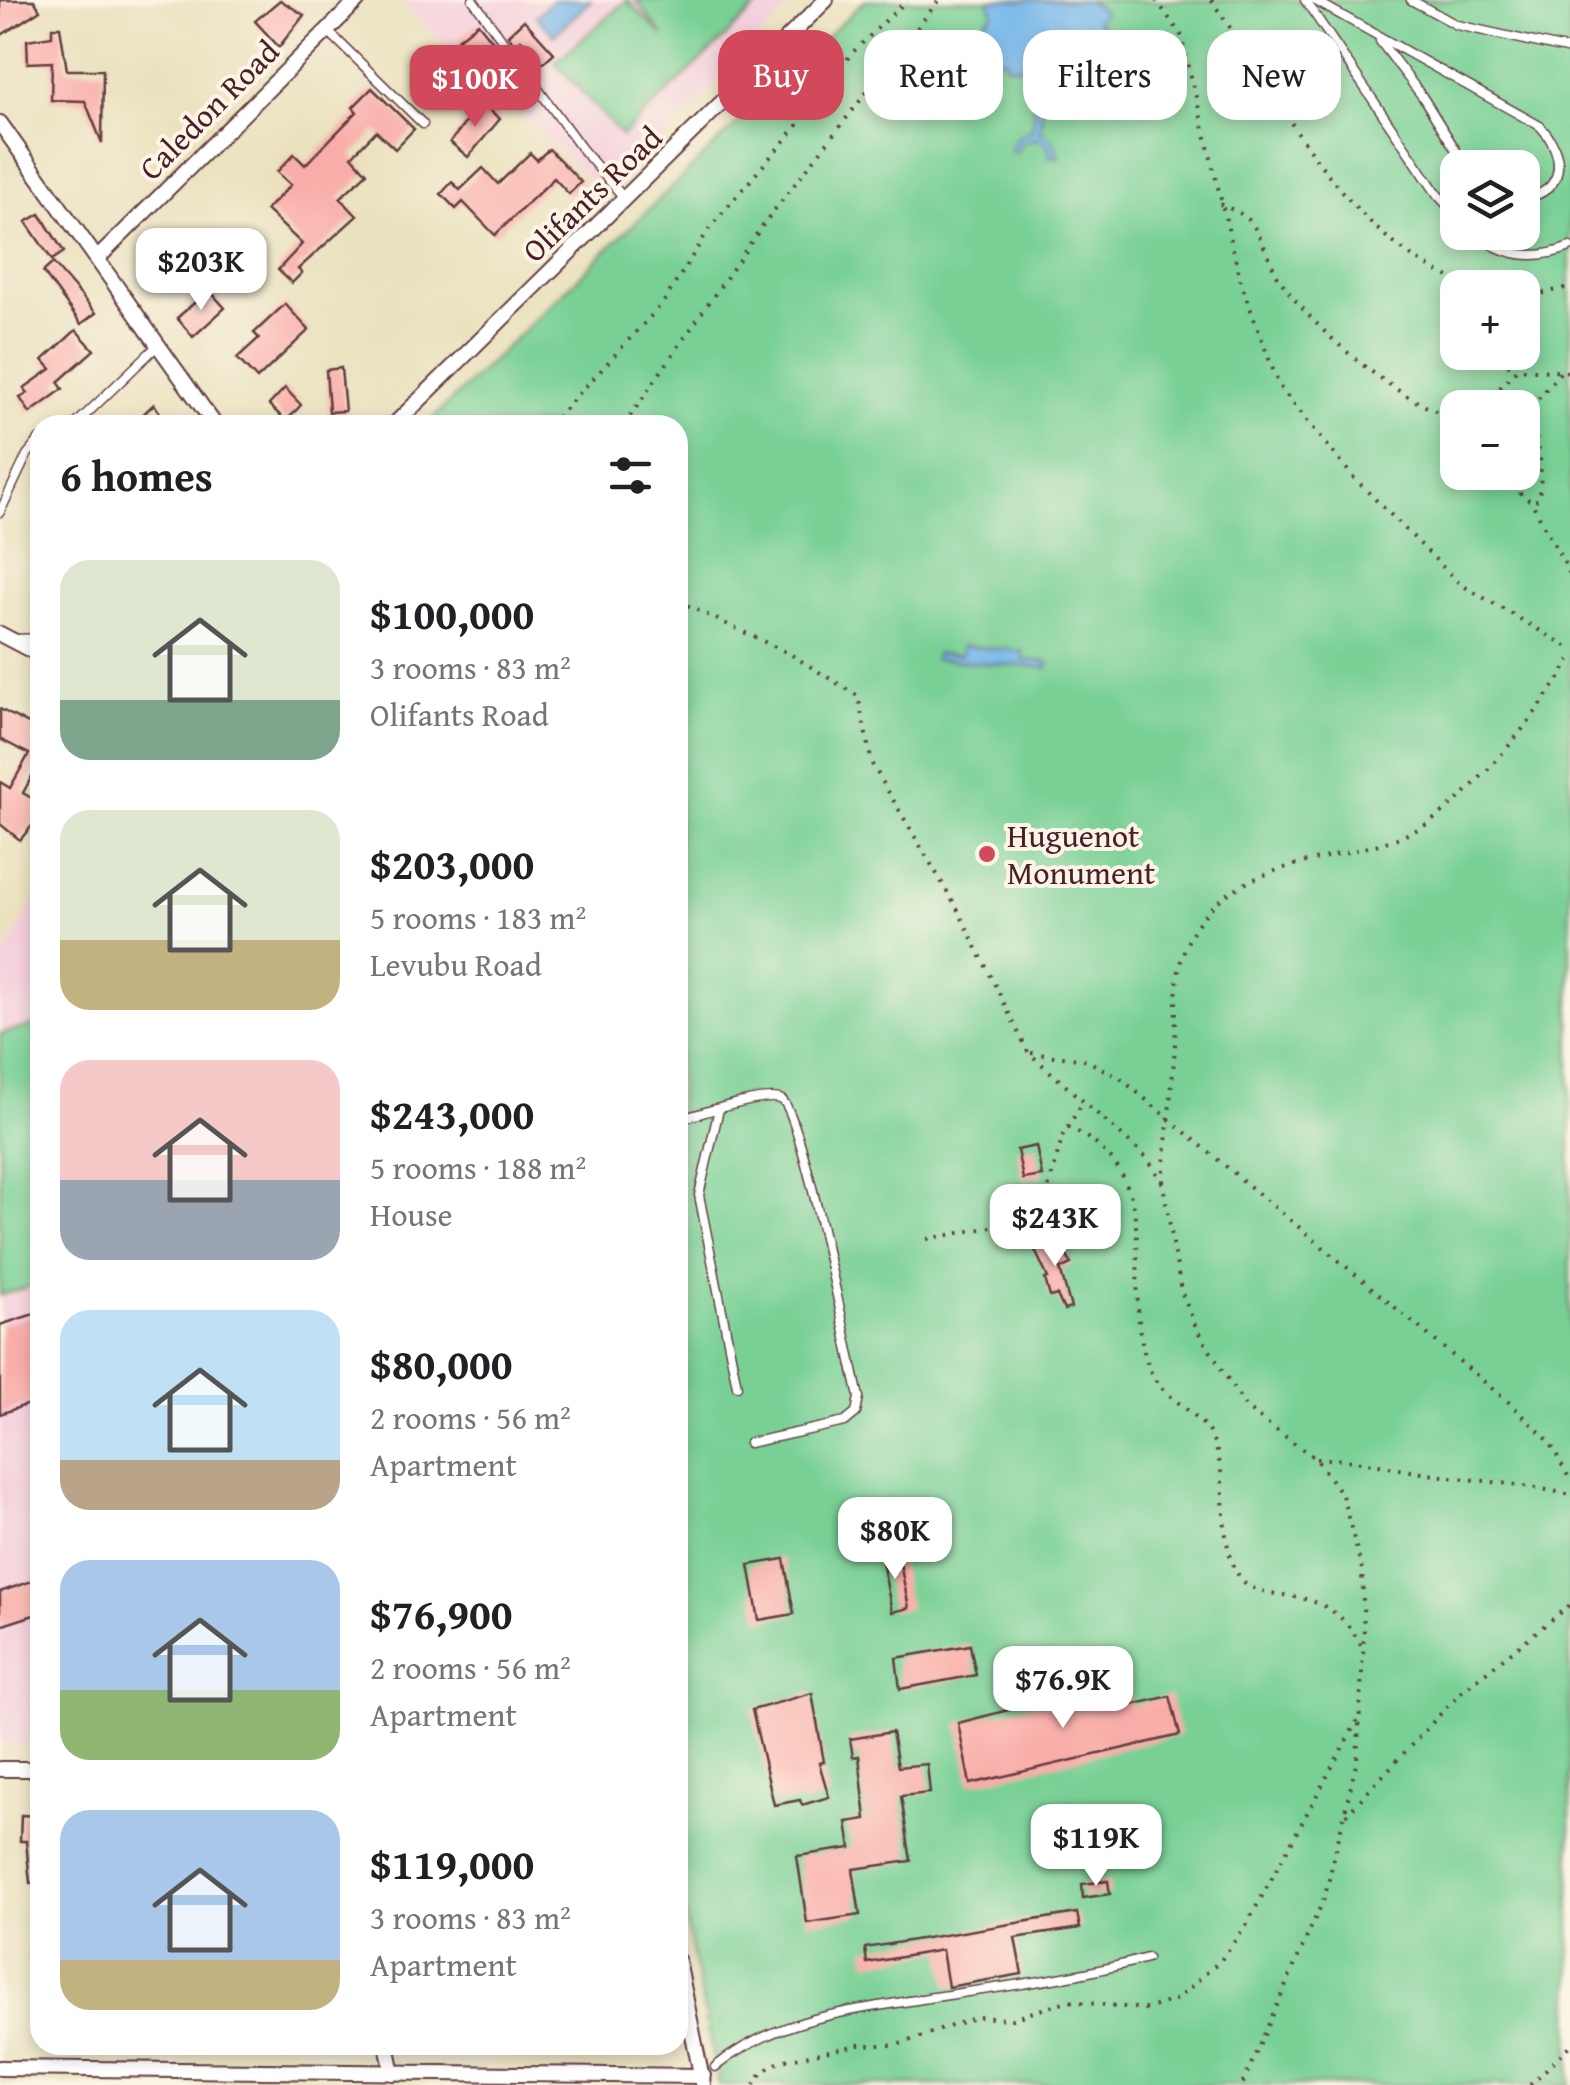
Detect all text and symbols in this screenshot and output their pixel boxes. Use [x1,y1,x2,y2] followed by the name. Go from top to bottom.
[128,29,290,191] street label: Caledon Road
[718,30,844,120] chip: Buy
[864,30,1003,120] chip: Rent
[1023,30,1187,120] chip: Filters
[1207,30,1341,120] chip: New
[405,45,545,130] pin: $100K
[432,54,518,101] text: $100K
[511,115,672,273] street label: Olifants Road
[1440,150,1540,490] map controls
[1440,150,1540,250] button: layers
[131,228,271,313] pin: $203K
[158,237,244,284] text: $203K
[1440,270,1540,370] button: +
[1440,390,1540,490] button: −
[60,445,213,506] text: 6 homes
[603,448,658,503] icon: filters
[370,583,534,644] text: $100,000
[140,600,260,720] icon: home
[370,644,571,691] text: 3 rooms · 83 m²
[370,691,549,738] text: Olifants Road
[1007,812,1155,896] place label: Huguenot Monument
[370,833,534,894] text: $203,000
[976,843,998,865] marker: Huguenot Monument
[140,850,260,970] icon: home
[370,894,586,941] text: 5 rooms · 183 m²
[370,941,542,988] text: Levubu Road
[370,1083,534,1144] text: $243,000
[140,1100,260,1220] icon: home
[370,1144,586,1191] text: 5 rooms · 188 m²
[985,1184,1125,1269] pin: $243K
[370,1191,453,1238] text: House
[1012,1193,1098,1240] text: $243K
[370,1333,512,1394] text: $80,000
[140,1350,260,1470] icon: home
[370,1394,571,1441] text: 2 rooms · 56 m²
[370,1441,517,1488] text: Apartment
[836,1497,954,1582] pin: $80K
[860,1506,930,1553] text: $80K
[370,1583,512,1644] text: $76,900
[140,1600,260,1720] icon: home
[370,1644,571,1691] text: 2 rooms · 56 m²
[982,1646,1144,1731] pin: $76.9K
[1015,1655,1111,1702] text: $76.9K
[370,1691,517,1738] text: Apartment
[1026,1804,1166,1889] pin: $119K
[1053,1813,1139,1860] text: $119K
[370,1833,534,1894] text: $119,000
[140,1850,260,1970] icon: home
[370,1894,571,1941] text: 3 rooms · 83 m²
[370,1941,517,1988] text: Apartment

